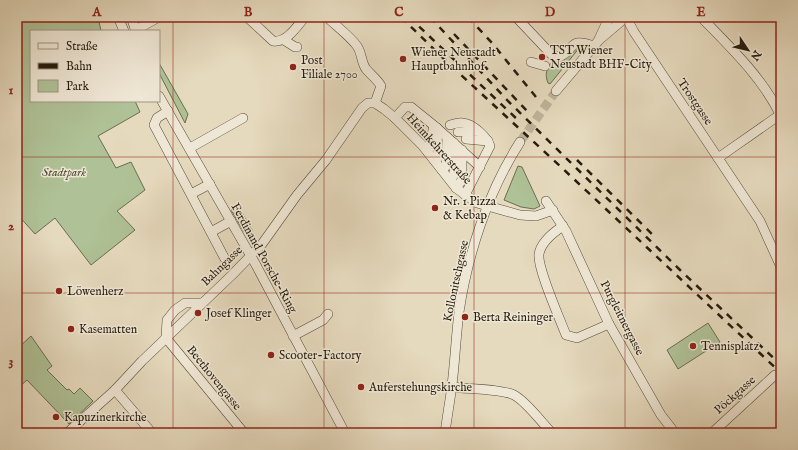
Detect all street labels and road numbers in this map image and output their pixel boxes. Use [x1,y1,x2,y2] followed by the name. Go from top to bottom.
[674,76,716,128] street label: Trostgasse
[403,110,475,188] street label: Heimkehrerstraße
[227,200,301,316] street label: Ferdinand Porsche-Ring
[440,238,472,323] street label: Kollonitschgasse
[198,242,246,289] street label: Bahngasse
[597,278,648,358] street label: Purgleitnergasse
[183,343,245,414] street label: Beethovengasse
[711,372,759,417] street label: Pöckgasse

